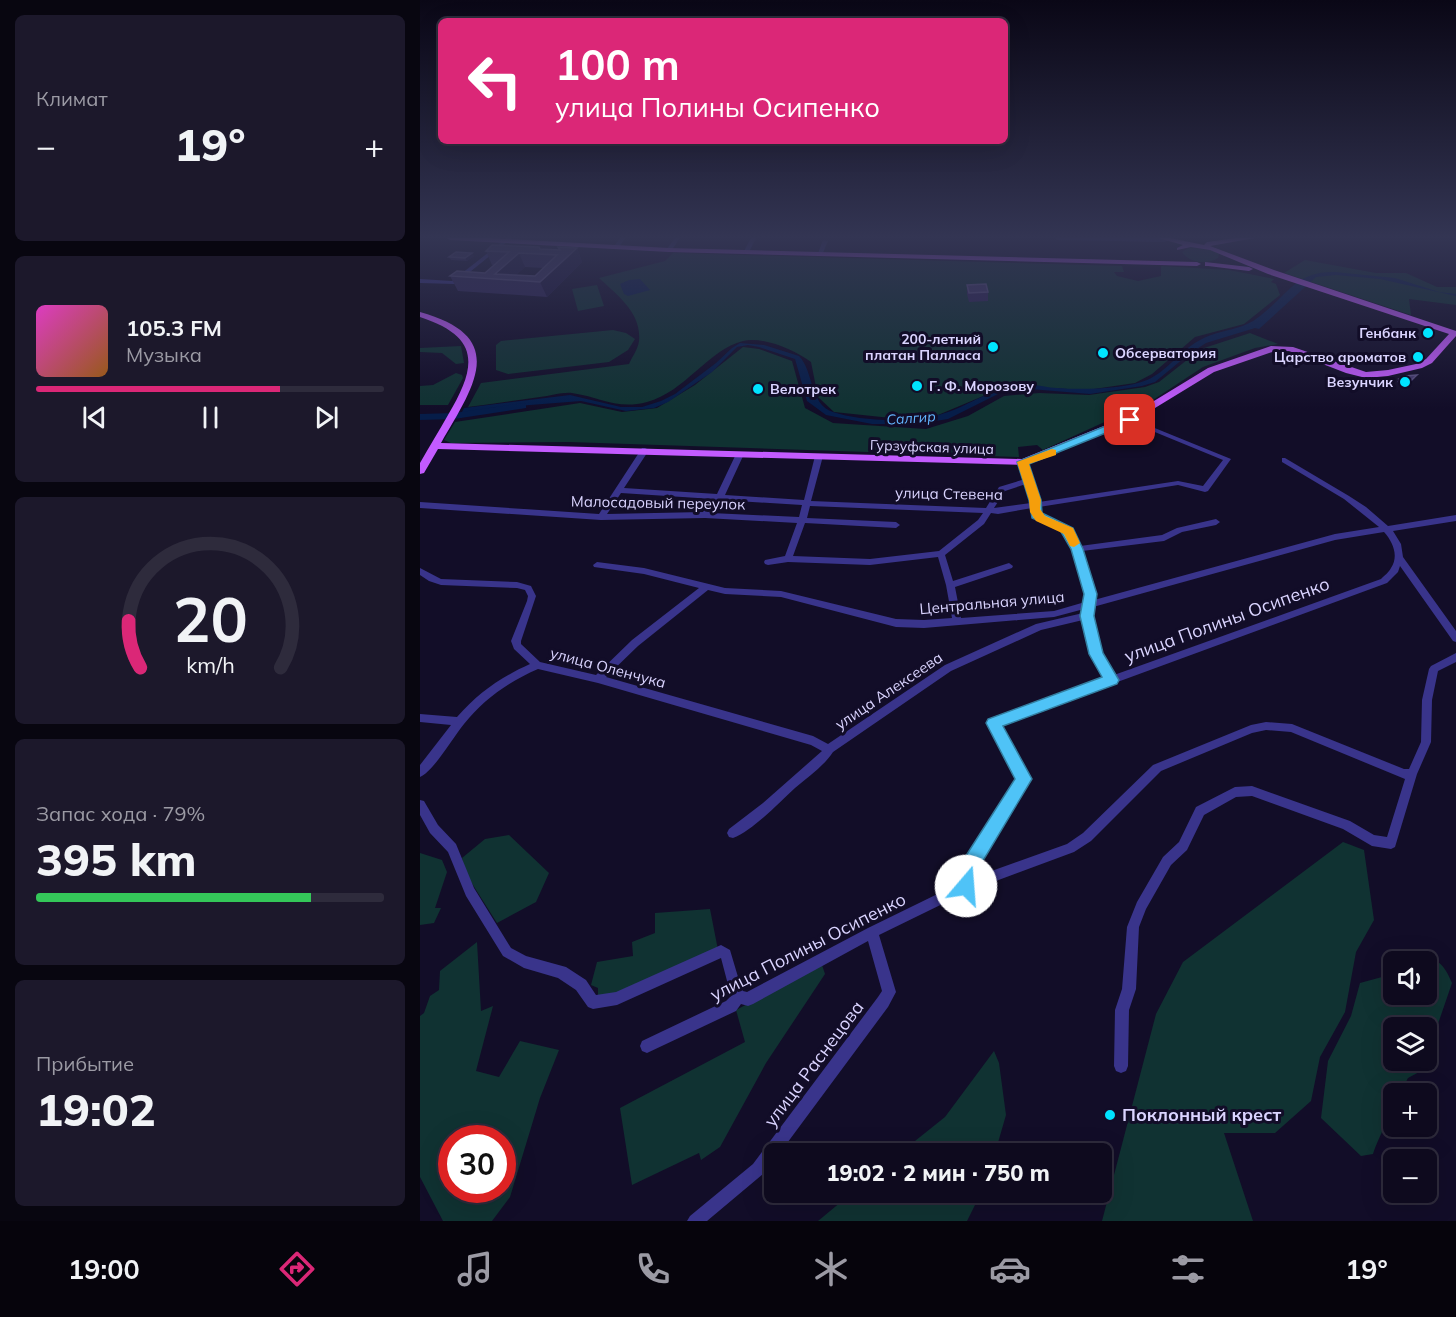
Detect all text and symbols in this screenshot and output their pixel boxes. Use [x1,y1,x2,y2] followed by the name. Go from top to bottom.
[555,38,680,91] text: 100 m
[456,42,534,120] icon: left
[36,86,108,111] text: Климат
[555,90,880,124] text: улица Полины Осипенко
[174,116,246,172] text: 19°
[36,125,56,166] text: −
[364,125,384,166] text: +
[126,314,222,342] text: 105.3 FM
[1359,324,1417,342] place label: Генбанк
[1421,326,1435,340] marker: Генбанк
[865,330,981,364] place label: 200-летний платан Палласа
[986,340,1000,354] marker: 200-летний платан Палласа
[126,342,202,367] text: Музыка
[1115,344,1216,362] place label: Обсерватория
[1096,346,1110,360] marker: Обсерватория
[1274,348,1406,366] place label: Царство ароматов
[1411,350,1425,364] marker: Царство ароматов
[1327,373,1394,391] place label: Везунчик
[1398,375,1412,389] marker: Везунчик
[929,377,1034,395] place label: Г. Ф. Морозову
[910,379,924,393] marker: Г. Ф. Морозову
[770,380,837,398] place label: Велотрек
[751,382,765,396] marker: Велотрек
[1104,394,1155,445] pin
[78,401,111,434] icon: previous
[194,401,227,434] icon: pause
[310,401,343,434] icon: next
[1113,403,1146,436] icon: arrive
[886,407,936,429] water label: Салгир
[870,436,994,458] street label: Гурзуфская улица
[895,483,1003,504] street label: улица Стевена
[571,491,746,514] street label: Малосадовый переулок
[1121,572,1333,667] street label: улица Полины Осипенко
[173,579,247,658] text: 20
[919,587,1065,618] street label: Центральная улица
[548,643,668,692] street label: улица Оленчука
[831,648,946,734] street label: улица Алексеева
[186,651,234,678] text: km/h
[36,801,205,826] text: Запас хода · 79%
[36,831,197,887] text: 395 km
[934,854,998,918] position arrow
[706,887,910,1006] street label: улица Полины Осипенко
[1383,951,1437,1203] map controls
[1383,951,1437,1005] button: sound
[759,996,869,1131] street label: улица Раснецова
[1383,1017,1437,1071] button: layers
[36,1051,134,1076] text: Прибытие
[36,1081,156,1137] text: 19:02
[1383,1083,1437,1137] button: +
[1122,1103,1281,1126] place label: Поклонный крест
[1103,1108,1117,1122] marker: Поклонный крест
[438,1125,516,1203] speed limit sign: 30
[1383,1149,1437,1203] button: −
[826,1159,1050,1187] text: 19:02 · 2 мин · 750 m
[276,1248,318,1290] icon: directions
[454,1248,496,1290] icon: music
[632,1248,674,1290] icon: phone
[810,1248,852,1290] icon: climate
[989,1248,1031,1290] icon: car
[1167,1248,1209,1290] icon: filters
[68,1252,140,1286] text: 19:00
[1345,1252,1388,1286] text: 19°

